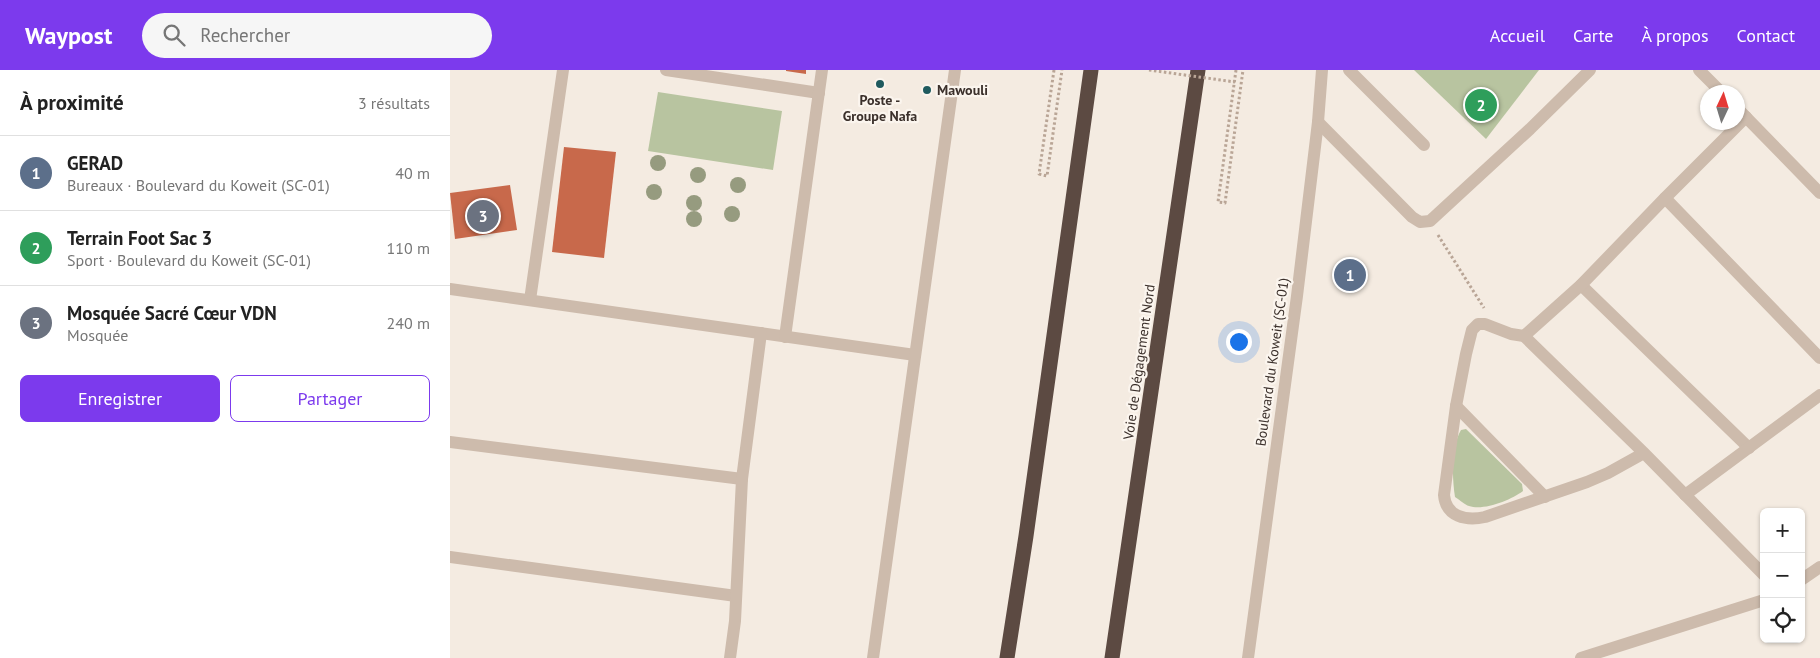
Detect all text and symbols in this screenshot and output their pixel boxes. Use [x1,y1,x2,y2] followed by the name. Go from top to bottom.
[142,13,492,58] search box
[25,20,112,51] text: Waypost
[160,21,188,49] icon: search
[200,23,290,47] text: Rechercher
[1490,24,1545,47] text: Accueil
[1573,24,1614,47] text: Carte
[1642,24,1709,47] text: À propos
[1737,24,1795,47] text: Contact
[874,78,886,90] marker: Poste - Groupe Nafa
[937,81,988,99] place label: Mawouli
[921,84,933,96] marker: Mawouli
[1700,85,1745,130] north arrow
[1465,86,1497,124] pin: 2
[20,89,124,116] text: À proximité
[843,91,917,125] place label: Poste - Groupe Nafa
[358,93,430,113] text: 3 résultats
[67,151,123,175] text: GERAD
[31,163,41,183] text: 1
[395,163,430,183] text: 40 m
[67,175,330,195] text: Bureaux · Boulevard du Koweit (SC-01)
[467,197,499,235] pin: 3
[67,226,212,250] text: Terrain Foot Sac 3
[31,238,41,258] text: 2
[387,238,430,258] text: 110 m
[67,250,311,270] text: Sport · Boulevard du Koweit (SC-01)
[1334,256,1366,294] pin: 1
[1251,277,1293,447] street label: Boulevard du Koweit (SC-01)
[1119,283,1159,442] street label: Voie de Dégagement Nord
[67,301,277,325] text: Mosquée Sacré Cœur VDN
[31,313,41,333] text: 3
[387,313,430,333] text: 240 m
[67,325,128,345] text: Mosquée
[1226,329,1252,355] your location
[20,375,220,422] button: Enregistrer
[230,375,430,422] button: Partager
[1760,508,1805,643] map controls
[1760,508,1805,553] button: +
[1760,553,1805,598] button: −
[1760,598,1805,643] button: locate

